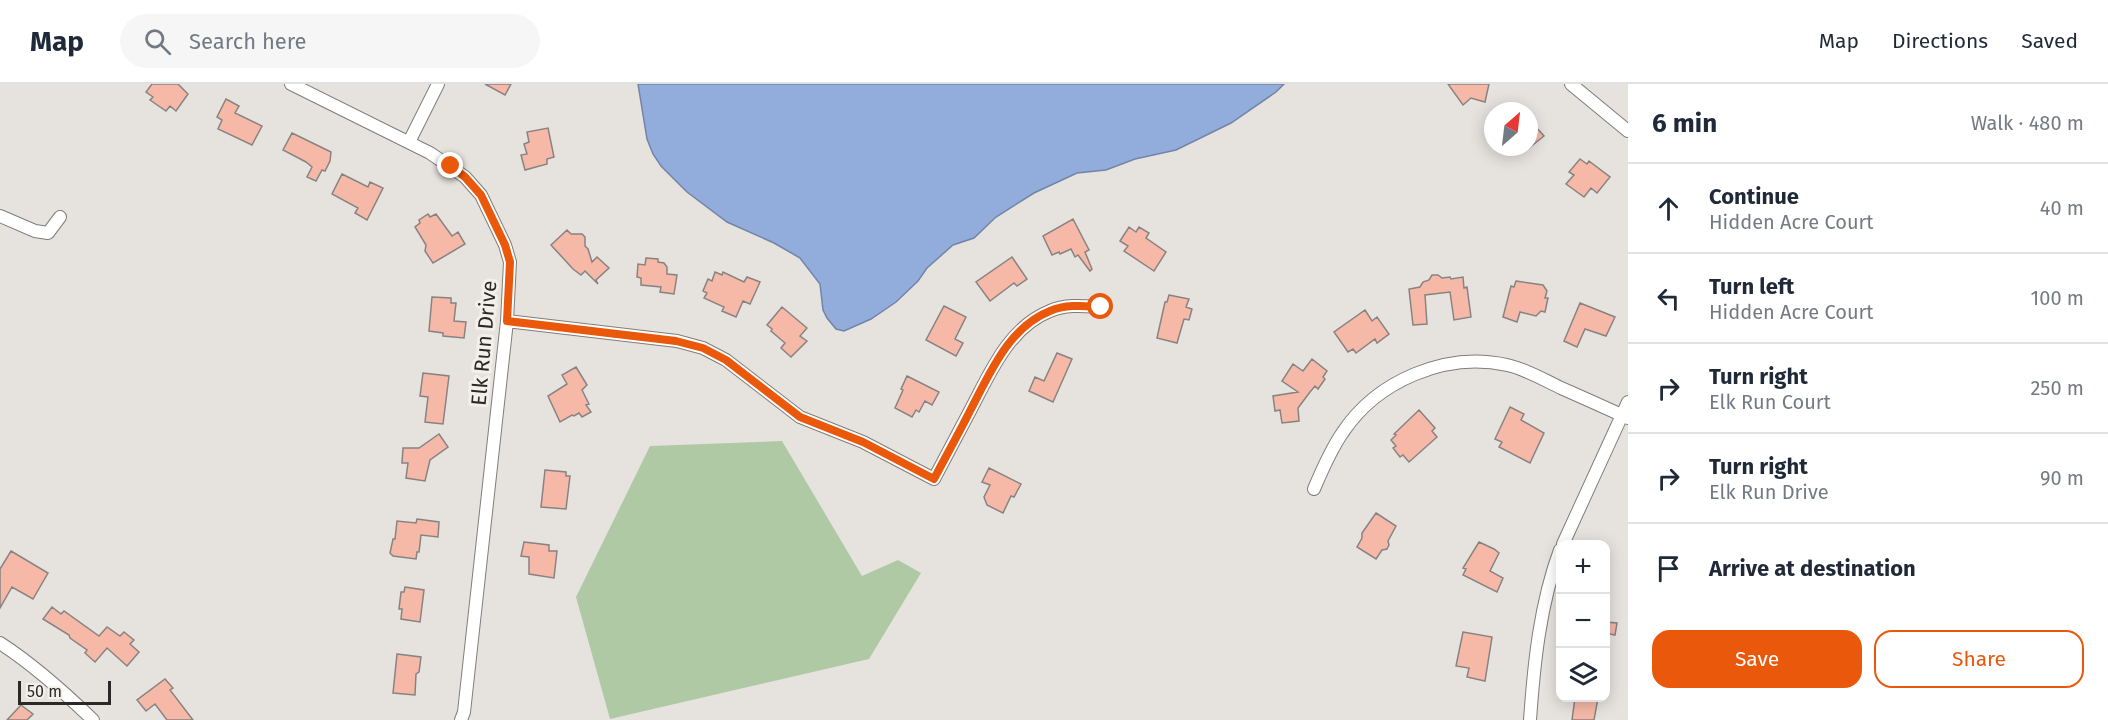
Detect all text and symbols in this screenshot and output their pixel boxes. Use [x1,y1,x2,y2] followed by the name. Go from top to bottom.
[120,14,540,68] search box
[30,25,84,58] text: Map
[141,25,174,58] icon: search
[189,28,307,55] text: Search here
[1819,28,1859,54] text: Map
[1892,28,1988,54] text: Directions
[2021,28,2078,54] text: Saved
[1484,102,1538,156] north arrow
[1652,108,1717,139] text: 6 min
[1971,111,2084,135] text: Walk · 480 m
[437,152,463,178] route end
[1709,183,1799,210] text: Continue
[1652,192,1685,225] icon: ahead
[2040,196,2084,220] text: 40 m
[1709,210,1873,234] text: Hidden Acre Court
[1709,273,1794,300] text: Turn left
[466,279,502,407] street label: Elk Run Drive
[1652,282,1685,315] icon: left
[2031,286,2084,310] text: 100 m
[1087,293,1113,319] route start
[1709,300,1873,324] text: Hidden Acre Court
[1709,363,1808,390] text: Turn right
[1652,372,1685,405] icon: right
[2030,376,2084,400] text: 250 m
[1709,390,1831,414] text: Elk Run Court
[1709,453,1808,480] text: Turn right
[1652,462,1685,495] icon: right
[2040,466,2084,490] text: 90 m
[1709,480,1829,504] text: Elk Run Drive
[1556,540,1610,702] map controls
[1556,540,1610,594] button: +
[1652,552,1685,585] icon: arrive
[1709,555,1916,582] text: Arrive at destination
[1556,594,1610,648] button: −
[1652,630,1862,688] button: Save
[1874,630,2084,688] button: Share
[1556,648,1610,702] button: layers
[18,678,111,706] scale bar
[27,682,62,701] text: 50 m

